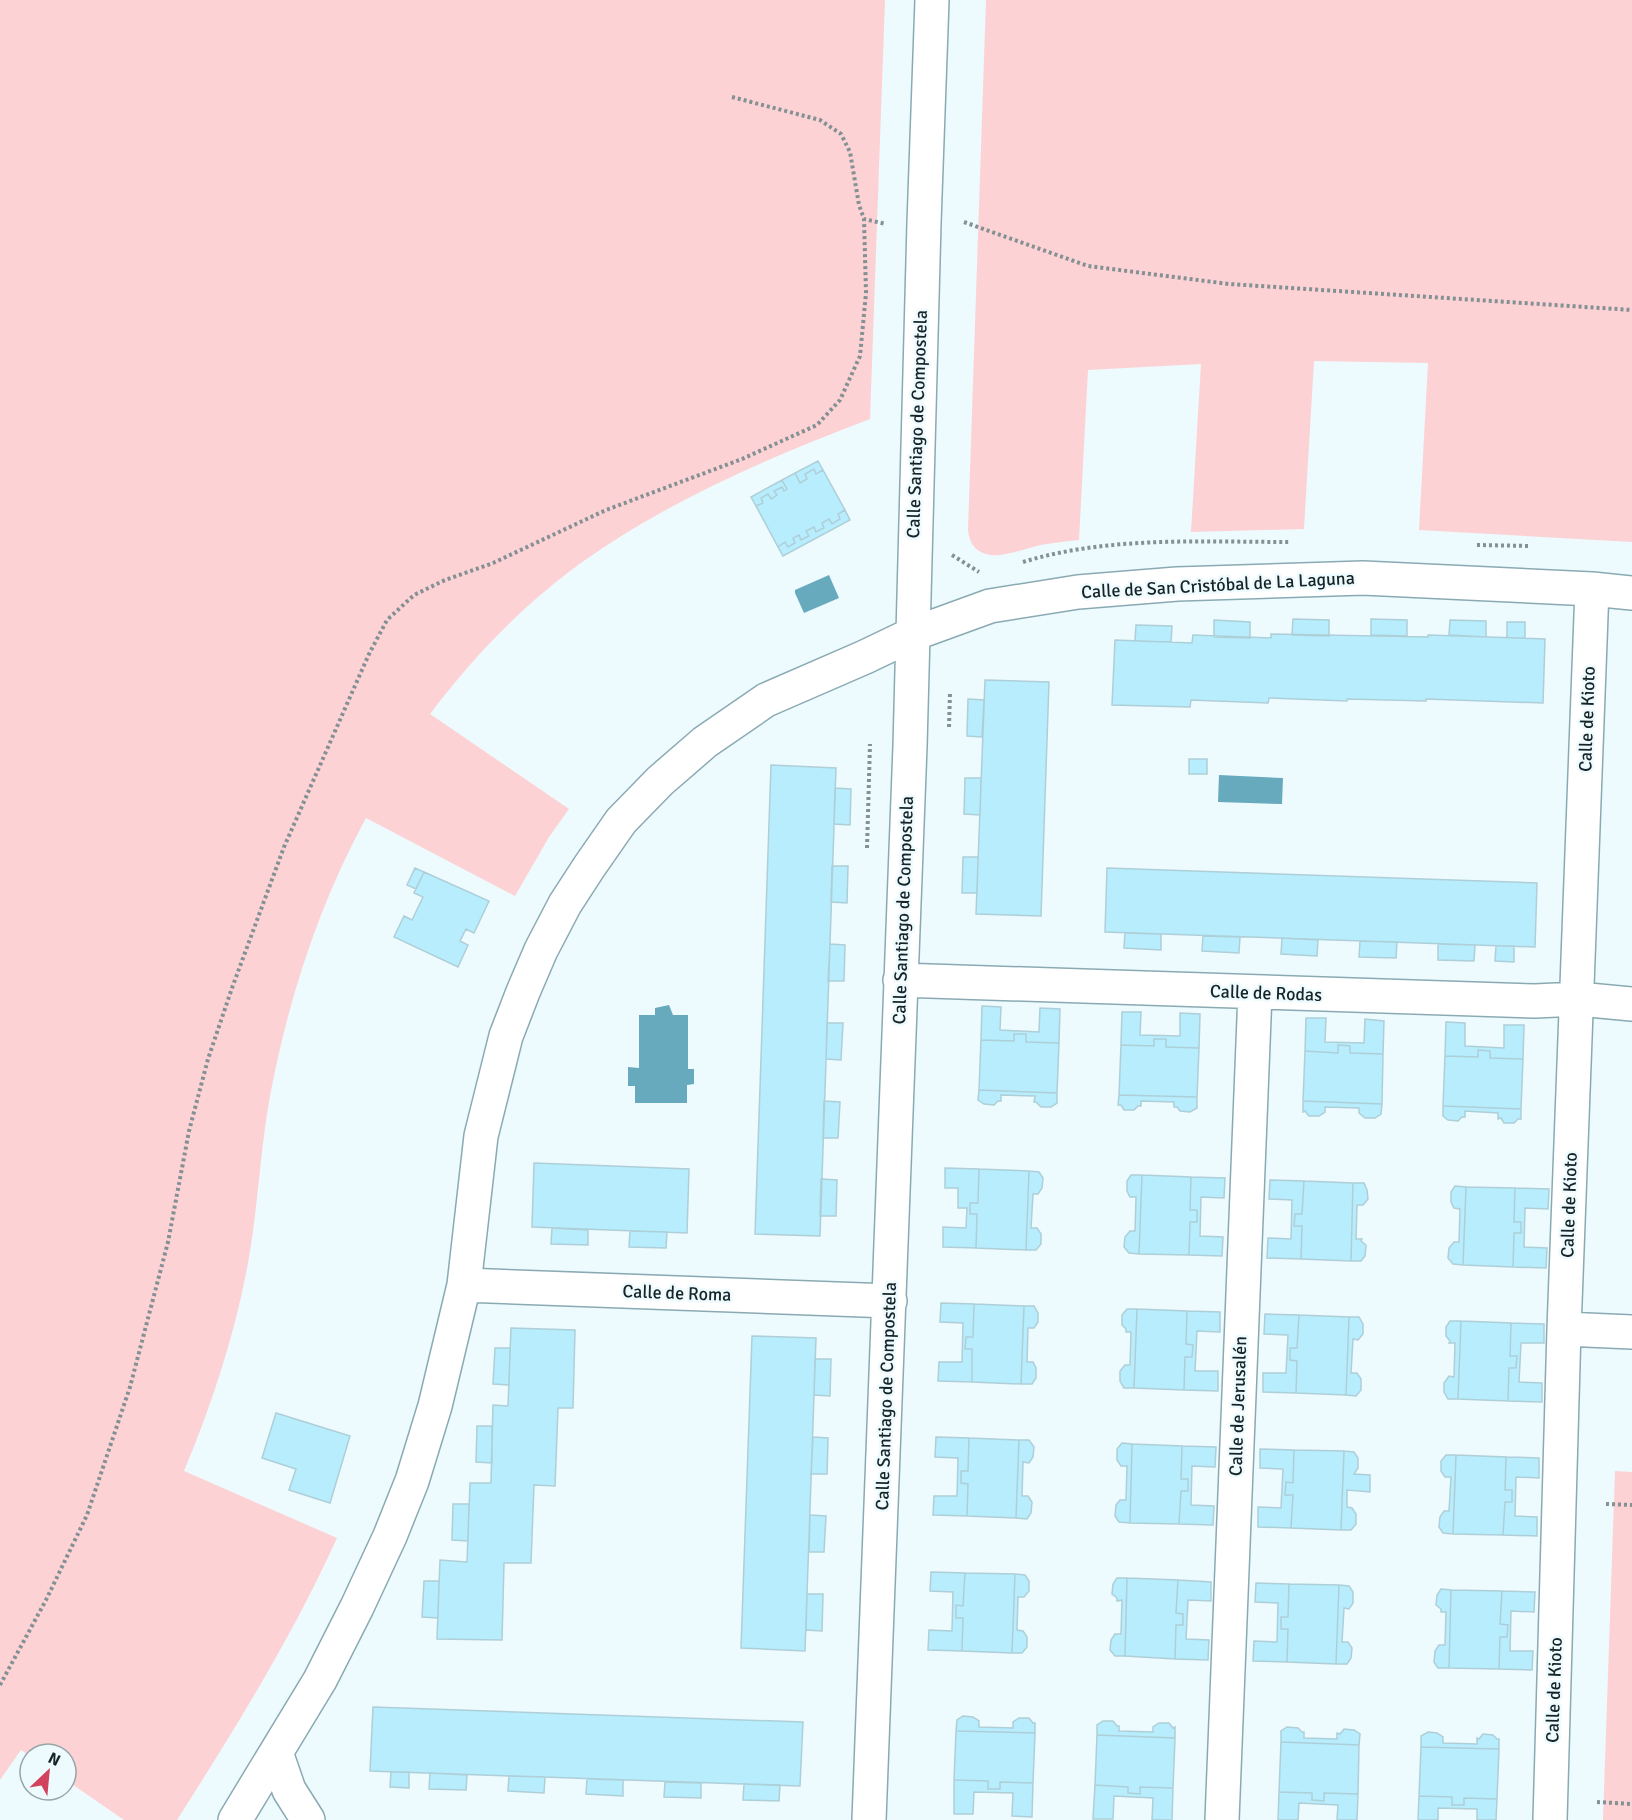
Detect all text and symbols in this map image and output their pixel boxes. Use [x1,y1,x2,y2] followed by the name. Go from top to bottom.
[902,309,932,539] street label: Calle Santiago de Compostela
[1081,567,1355,603] street label: Calle de San Cristóbal de La Laguna
[1574,666,1600,772] street label: Calle de Kioto
[888,795,918,1025] street label: Calle Santiago de Compostela
[1210,980,1322,1006] street label: Calle de Rodas
[1556,1152,1582,1258] street label: Calle de Kioto
[622,1280,732,1306] street label: Calle de Roma
[871,1281,901,1511] street label: Calle Santiago de Compostela
[1225,1336,1251,1476] street label: Calle de Jerusalén
[1541,1637,1567,1743] street label: Calle de Kioto
[18,1742,78,1802] north arrow
[45,1748,64,1771] text: N

